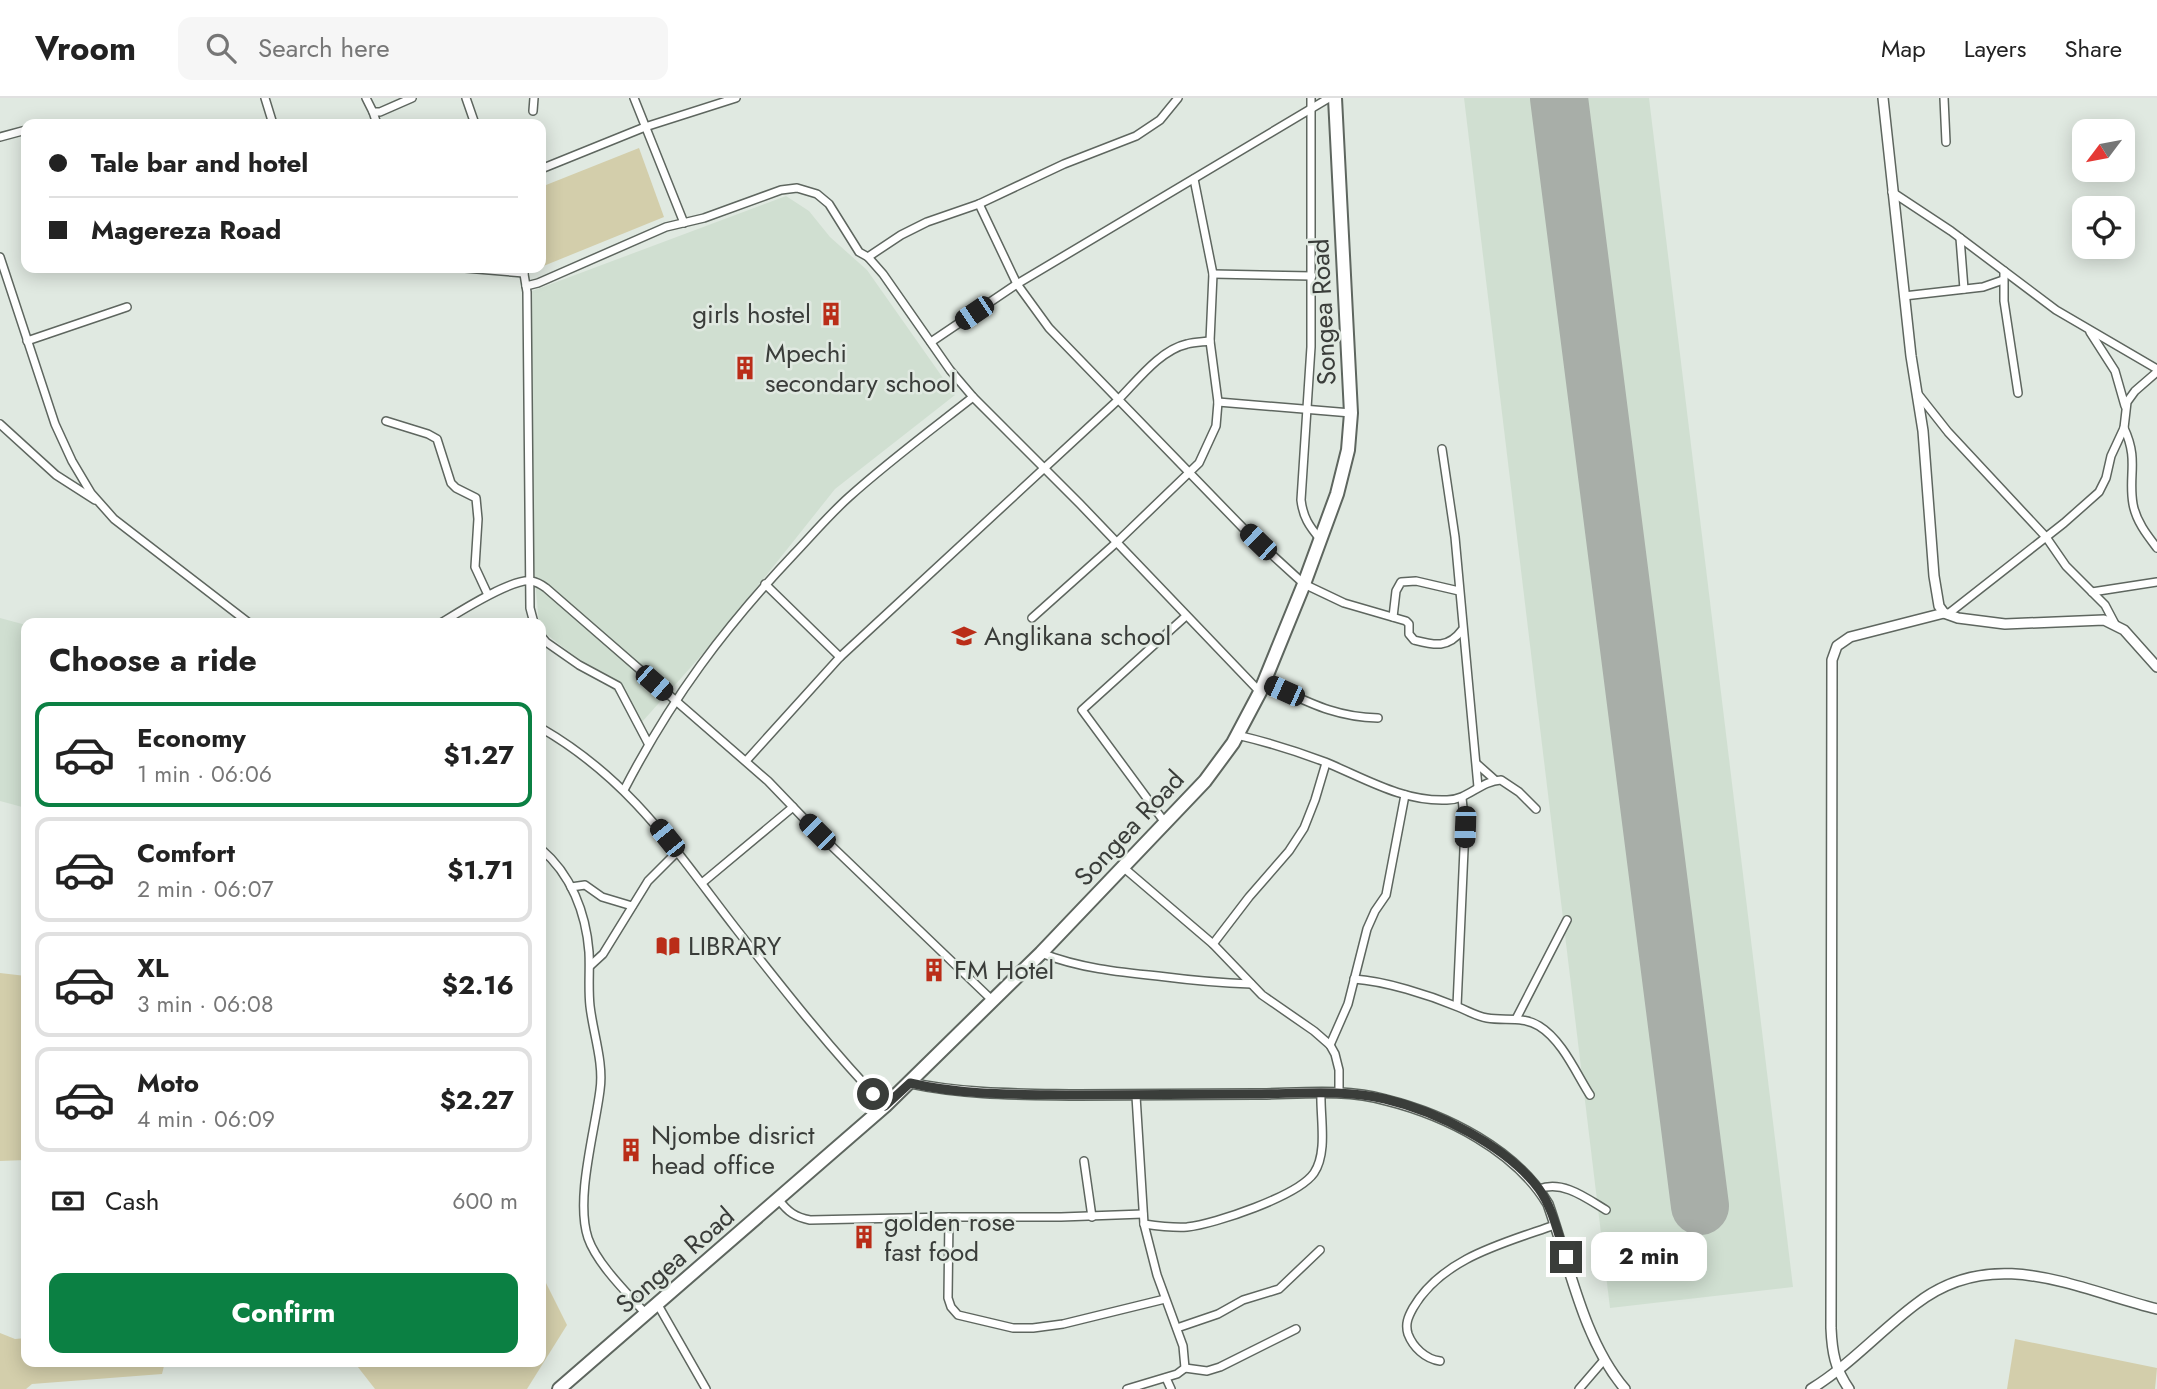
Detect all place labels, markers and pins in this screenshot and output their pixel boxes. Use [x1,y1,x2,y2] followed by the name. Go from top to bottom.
[692,295,811,333] place label: girls hostel
[817,300,845,328] building icon: girls hostel
[765,334,956,402] place label: Mpechi secondary school
[731,354,759,382] building icon: Mpechi secondary school
[984,617,1171,655] place label: Anglikana school
[950,622,978,650] school or university icon: Anglikana school
[688,927,782,965] place label: LIBRARY
[654,932,682,960] library icon: LIBRARY
[954,951,1054,989] place label: FM Hotel
[920,956,948,984] building icon: FM Hotel
[651,1116,815,1184] place label: Njombe disrict head office
[617,1136,645,1164] building icon: Njombe disrict head office
[884,1203,1015,1271] place label: golden rose fast food
[850,1223,878,1251] building icon: golden rose fast food

